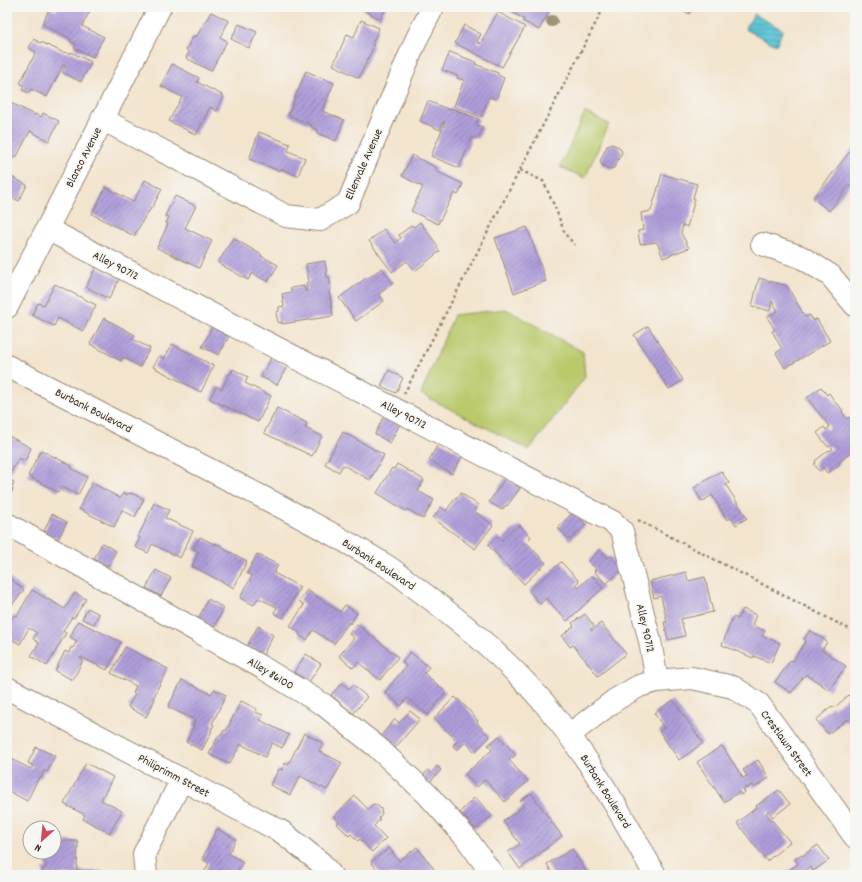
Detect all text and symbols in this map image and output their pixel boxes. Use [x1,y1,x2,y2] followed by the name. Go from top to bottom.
[62,125,107,191] street label: Blanco Avenue
[341,126,388,203] street label: Ellenvale Avenue
[89,247,141,285] street label: Alley 90712
[52,385,135,438] street label: Burbank Boulevard
[377,396,429,434] street label: Alley 90712
[338,535,418,595] street label: Burbank Boulevard
[631,602,658,654] street label: Alley 90712
[244,654,297,695] street label: Alley 86100
[756,707,816,781] street label: Crestlawn Street
[135,750,213,803] street label: Philiprimm Street
[575,752,634,832] street label: Burbank Boulevard
[22,820,62,860] north arrow
[32,839,44,855] text: N

